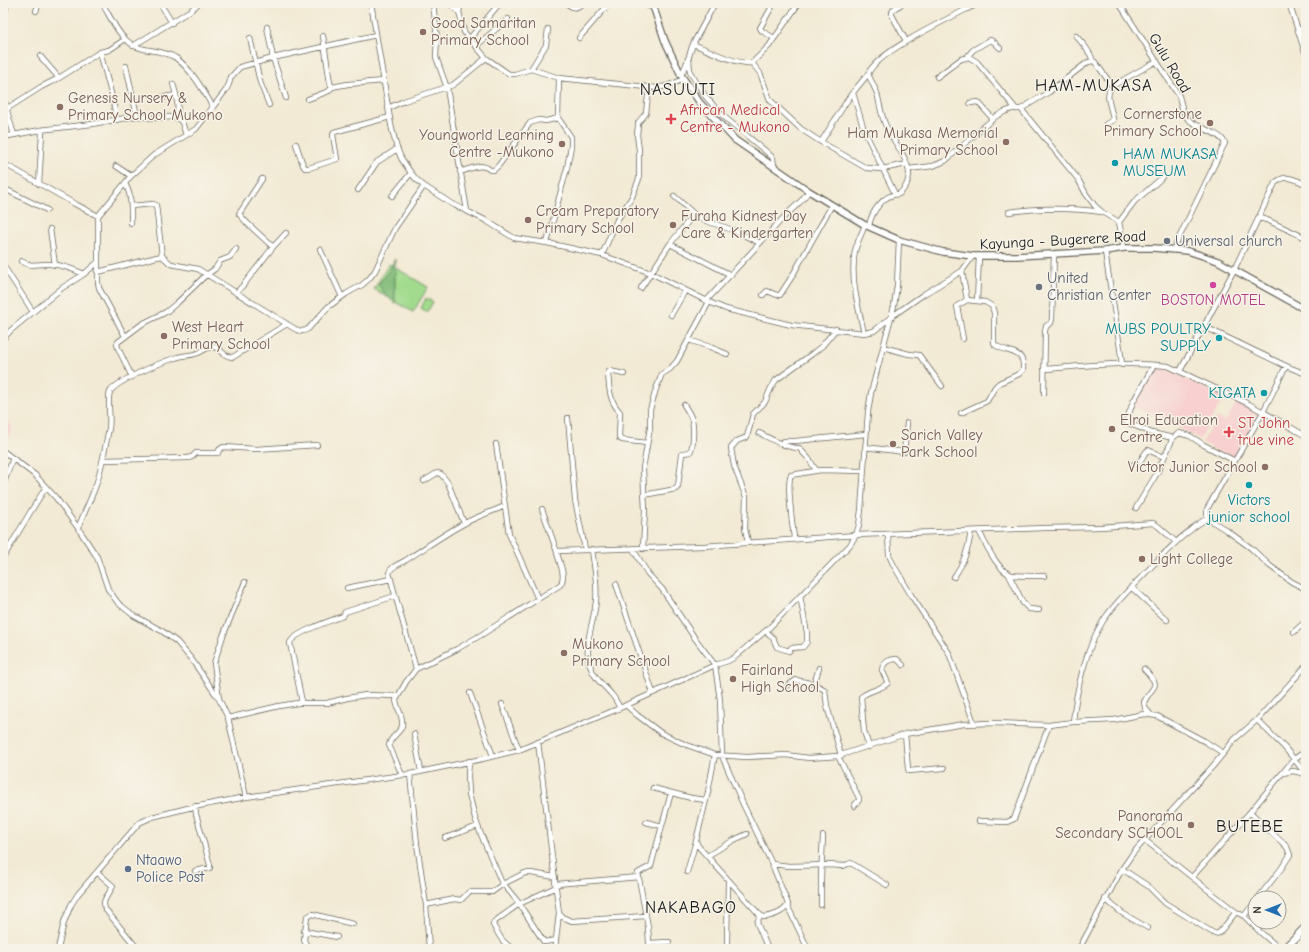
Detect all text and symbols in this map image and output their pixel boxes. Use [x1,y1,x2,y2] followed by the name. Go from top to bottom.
[431,14,536,49] place label: Good Samaritan Primary School
[418,27,428,37] marker: Good Samaritan Primary School
[1145,30,1195,96] street label: Gulu Road
[1035,76,1153,95] district label: HAM-MUKASA
[640,80,716,99] district label: NASUUTI
[68,89,223,124] place label: Genesis Nursery & Primary School Mukono
[680,101,790,136] place label: African Medical Centre - Mukono
[55,102,65,112] marker: Genesis Nursery & Primary School Mukono
[1104,105,1202,140] place label: Cornerstone Primary School
[665,113,677,125] marker: African Medical Centre - Mukono
[1205,118,1215,128] marker: Cornerstone Primary School
[847,124,998,159] place label: Ham Mukasa Memorial Primary School
[419,126,554,161] place label: Youngworld Learning Centre -Mukono
[1001,137,1011,147] marker: Ham Mukasa Memorial Primary School
[557,139,567,149] marker: Youngworld Learning Centre -Mukono
[1123,145,1217,180] place label: HAM MUKASA MUSEUM
[1110,158,1120,168] marker: HAM MUKASA MUSEUM
[536,202,659,237] place label: Cream Preparatory Primary School
[681,207,813,242] place label: Furaha Kidnest Day Care & Kindergarten
[523,215,533,225] marker: Cream Preparatory Primary School
[668,220,678,230] marker: Furaha Kidnest Day Care & Kindergarten
[979,227,1147,253] street label: Kayunga - Bugerere Road
[1175,232,1282,250] place label: Universal church
[1162,236,1172,246] marker: Universal church
[1047,269,1151,304] place label: United Christian Center
[1208,280,1218,290] marker: BOSTON MOTEL
[1034,282,1044,292] marker: United Christian Center
[1161,291,1266,309] place label: BOSTON MOTEL
[172,318,270,353] place label: West Heart Primary School
[1105,320,1211,355] place label: MUBS POULTRY SUPPLY
[159,331,169,341] marker: West Heart Primary School
[1214,333,1224,343] marker: MUBS POULTRY SUPPLY
[1209,384,1256,402] place label: KIGATA
[1259,388,1269,398] marker: KIGATA
[1120,411,1218,446] place label: Elroi Education Centre
[1237,414,1294,449] place label: ST John true vine
[1107,424,1117,434] marker: Elroi Education Centre
[901,426,983,461] place label: Sarich Valley Park School
[1223,426,1235,438] marker: ST John true vine
[888,439,898,449] marker: Sarich Valley Park School
[1128,458,1257,476] place label: Victor Junior School
[1260,462,1270,472] marker: Victor Junior School
[1244,480,1254,490] marker: Victors junior school
[1206,491,1290,526] place label: Victors junior school
[1150,550,1233,568] place label: Light College
[1137,554,1147,564] marker: Light College
[572,635,670,670] place label: Mukono Primary School
[559,648,569,658] marker: Mukono Primary School
[741,661,819,696] place label: Fairland High School
[728,674,738,684] marker: Fairland High School
[1055,807,1183,842] place label: Panorama Secondary SCHOOL
[1216,817,1284,836] district label: BUTEBE
[1186,820,1196,830] marker: Panorama Secondary SCHOOL
[136,851,205,886] place label: Ntaawo Police Post
[123,864,133,874] marker: Ntaawo Police Post
[1247,890,1287,930] north arrow
[645,898,737,917] district label: NAKABAGO
[1251,906,1264,914] text: N

